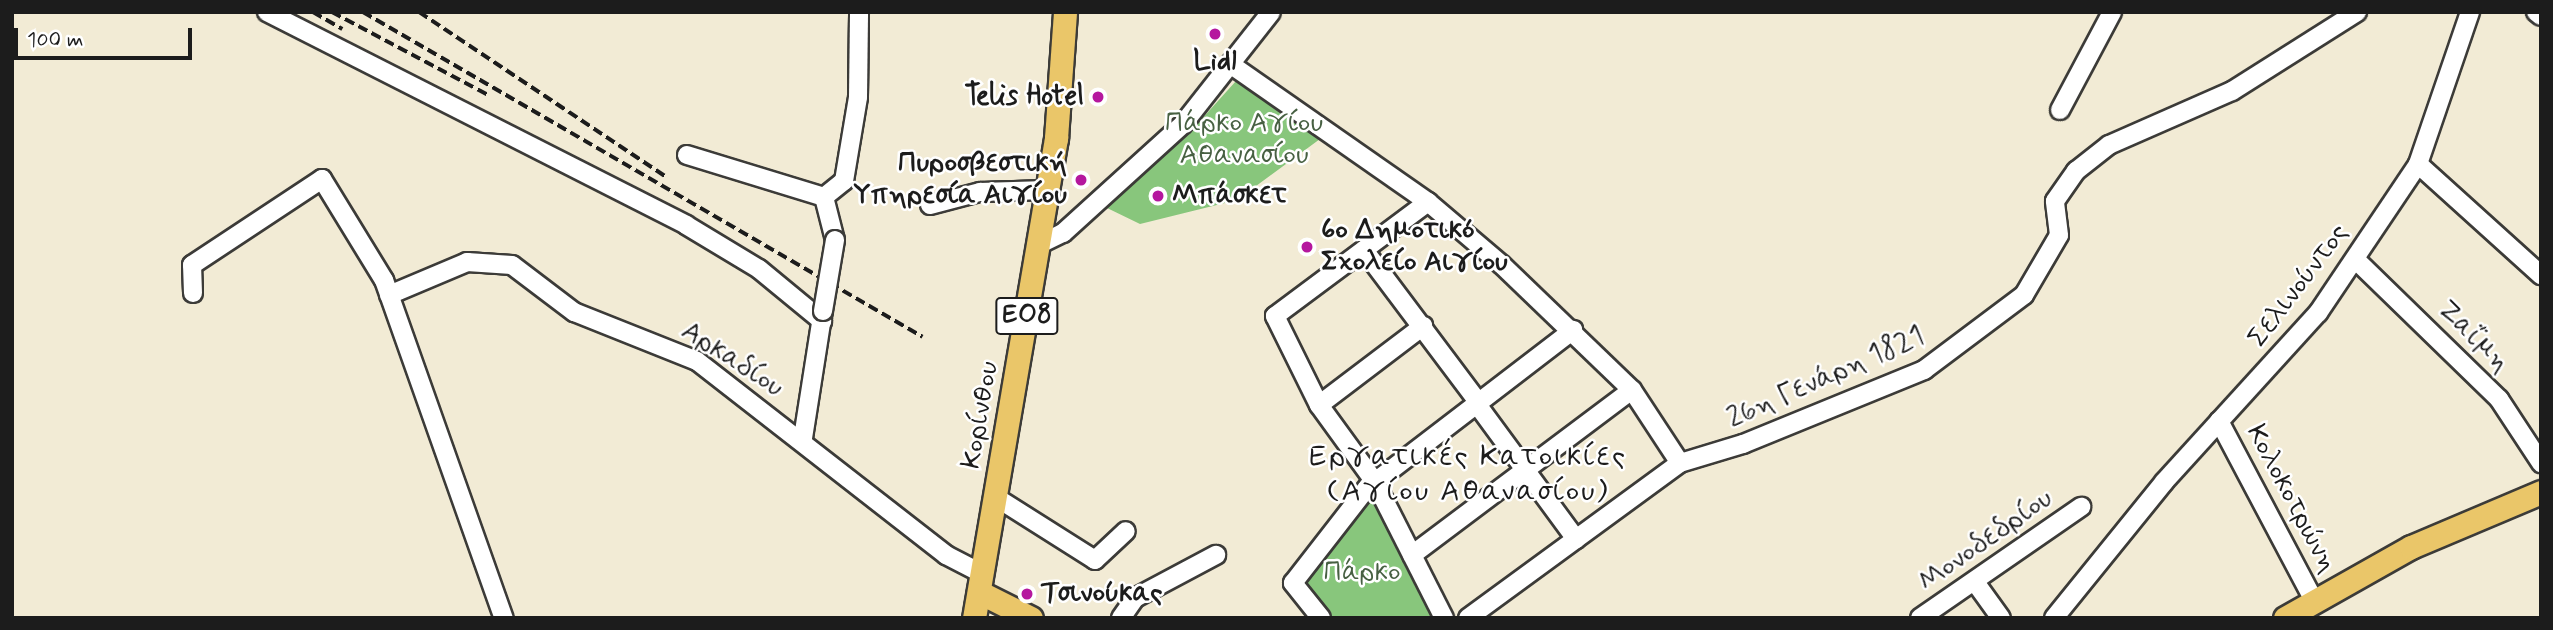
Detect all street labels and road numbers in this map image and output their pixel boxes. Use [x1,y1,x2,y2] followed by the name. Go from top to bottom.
[2242,218,2356,354] street label: Σελινούντος
[994,294,1060,338] road number: ΕΟ8
[2430,294,2516,380] street label: Ζαΐμη
[675,315,789,405] street label: Αρκαδίου
[1722,320,1930,436] street label: 26η Γενάρη 1821
[955,359,1007,471] street label: Κορίνθου
[2238,419,2344,579] street label: Κολοκοτρώνη
[1912,482,2060,600] street label: Μονοδεδρίου

